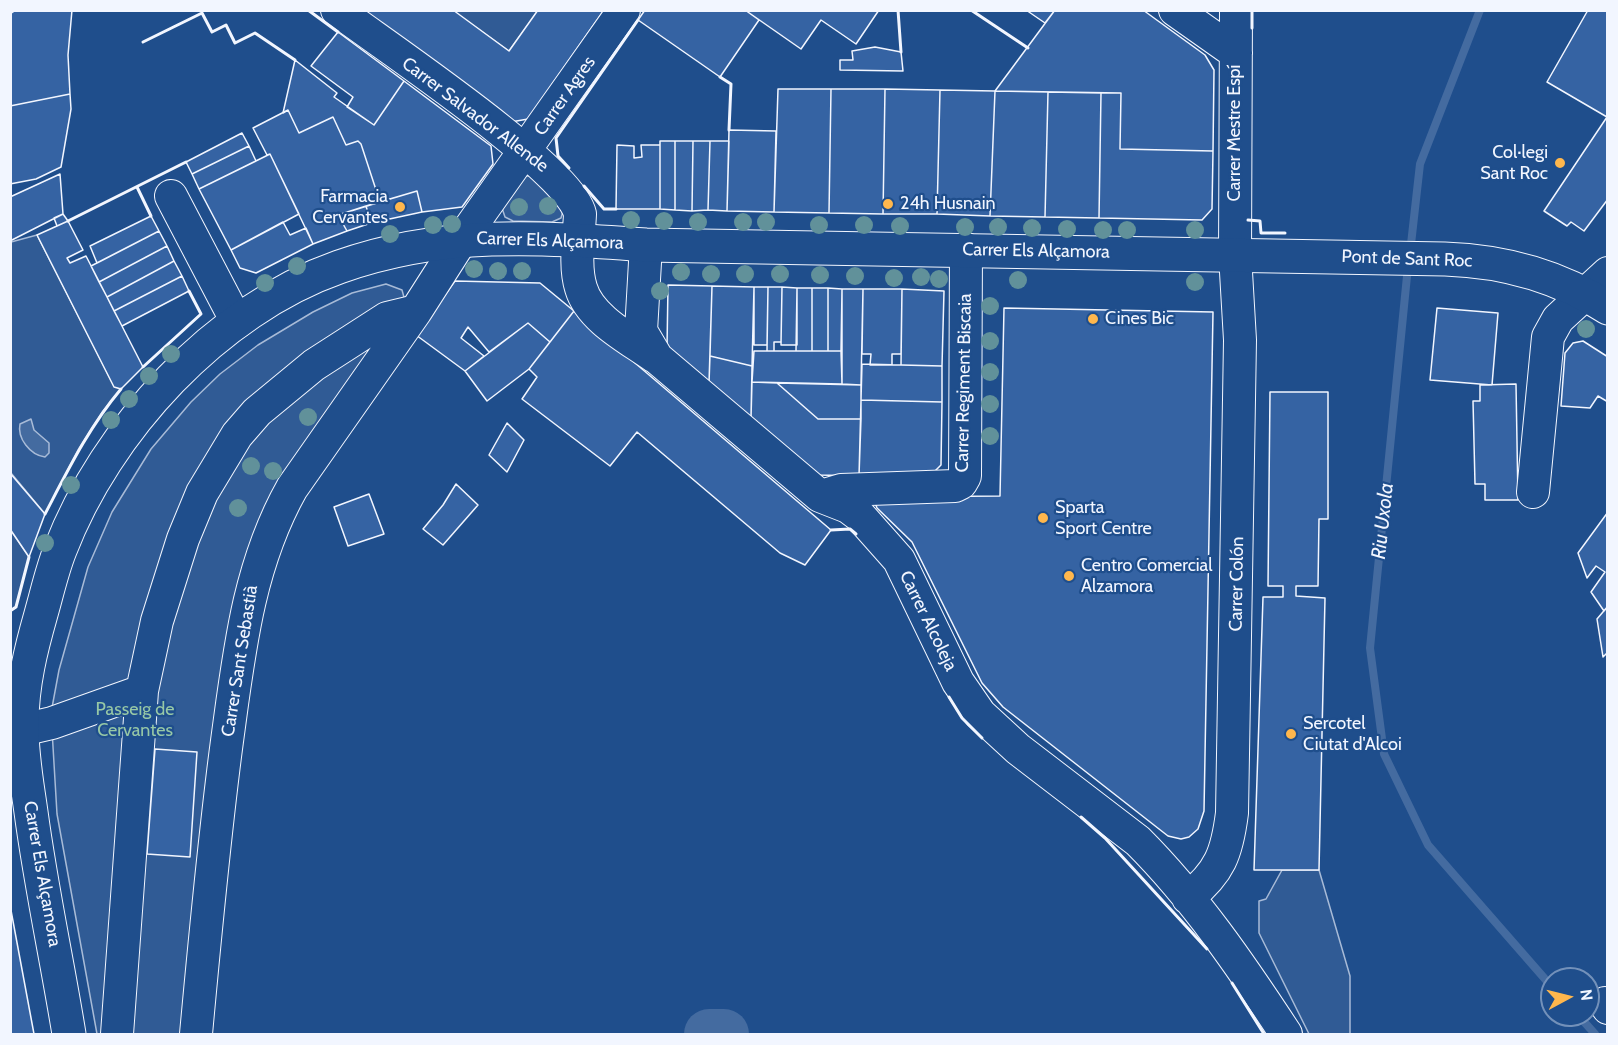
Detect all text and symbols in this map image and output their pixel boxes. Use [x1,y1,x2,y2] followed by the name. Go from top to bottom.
[530,52,600,140] street label: Carrer Agres
[397,53,553,177] street label: Carrer Salvador Allende
[1224,65,1246,201] street label: Carrer Mestre Espí
[1480,142,1548,184] place label: Col·legi Sant Roc
[1553,156,1567,170] marker: Col·legi Sant Roc
[312,186,388,228] place label: Farmacia Cervantes
[900,193,996,215] place label: 24h Husnain
[881,197,895,211] marker: 24h Husnain
[393,200,407,214] marker: Farmacia Cervantes
[476,228,624,254] street label: Carrer Els Alçamora
[962,239,1110,263] street label: Carrer Els Alçamora
[1341,246,1473,272] street label: Pont de Sant Roc
[952,293,976,473] street label: Carrer Regiment Biscaia
[1105,308,1174,330] place label: Cines Bic
[1086,312,1100,326] marker: Cines Bic
[1367,482,1399,560] water label: Riu Uxola
[1055,497,1152,540] place label: Sparta Sport Centre
[1036,511,1050,525] marker: Sparta Sport Centre
[1225,536,1249,632] street label: Carrer Colón
[1081,555,1213,598] place label: Centro Comercial Alzamora
[894,567,962,675] street label: Carrer Alcoleja
[1062,569,1076,583] marker: Centro Comercial Alzamora
[217,584,263,738] street label: Carrer Sant Sebastià
[96,699,174,742] park label: Passeig de Cervantes
[1303,713,1402,756] place label: Sercotel Ciutat d'Alcoi
[1284,727,1298,741] marker: Sercotel Ciutat d'Alcoi
[19,800,65,948] street label: Carrer Els Alçamora
[1540,967,1600,1027] north arrow
[1576,988,1596,1002] text: N

